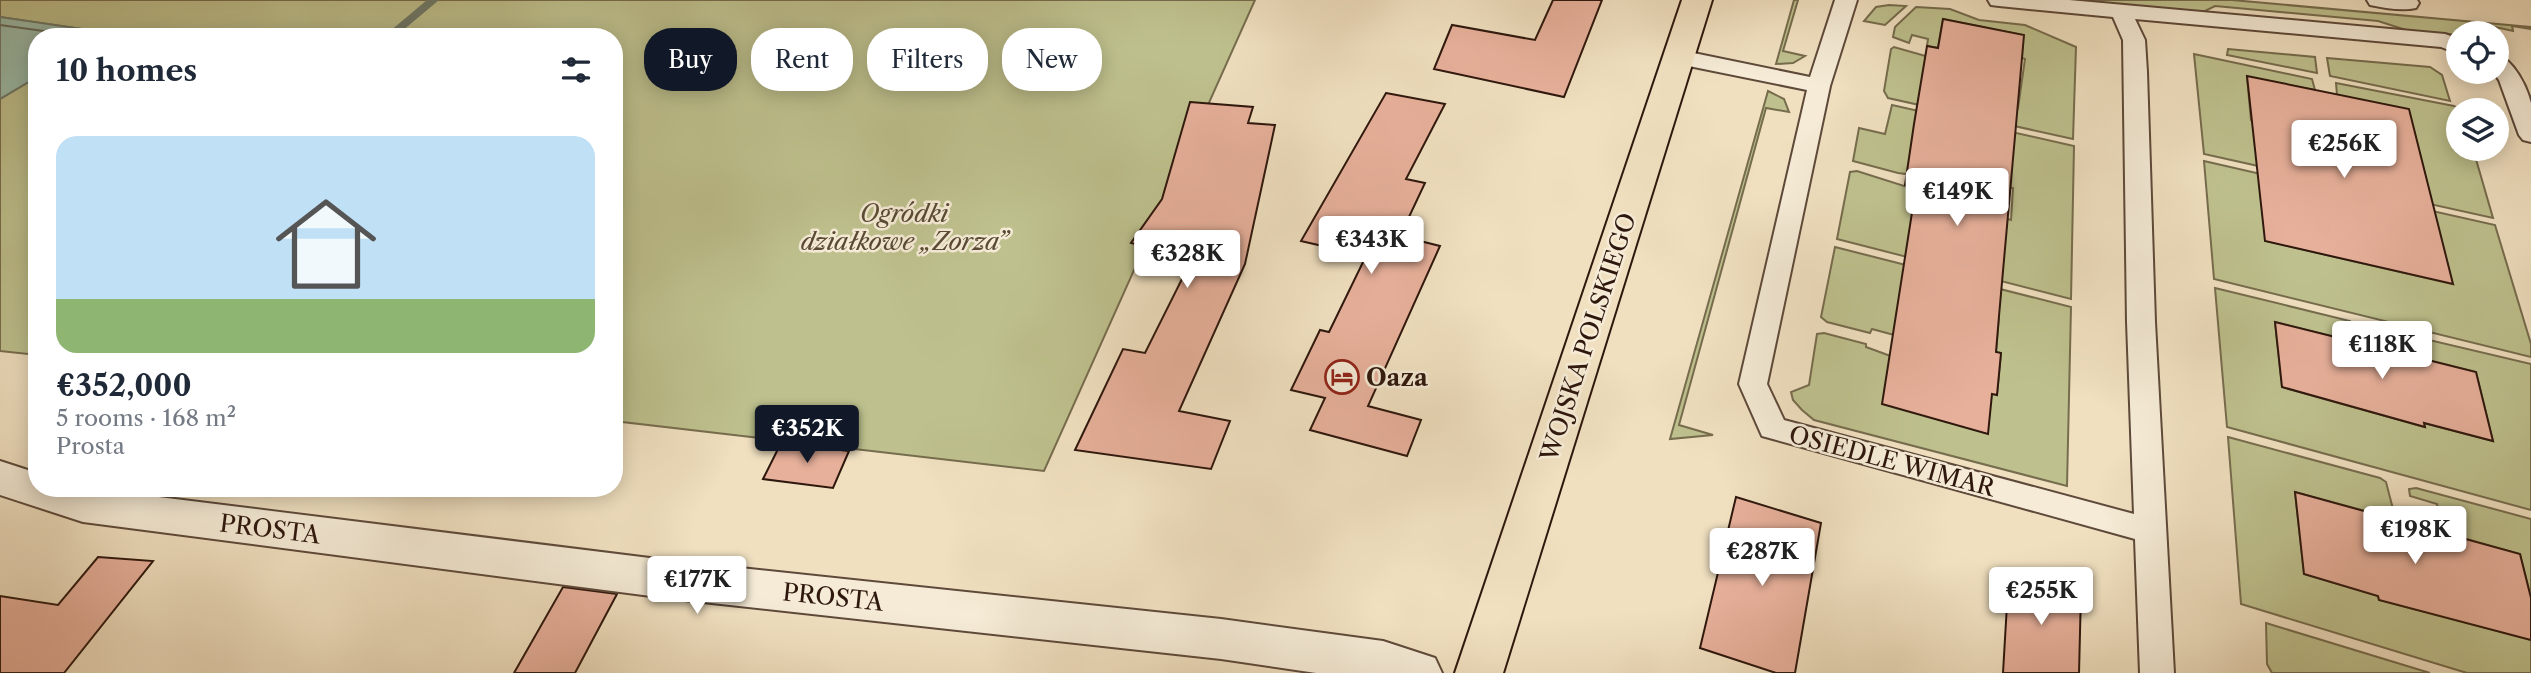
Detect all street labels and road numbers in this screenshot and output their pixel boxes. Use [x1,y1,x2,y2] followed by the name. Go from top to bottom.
[1534,209,1642,466] street label: WOJSKA POLSKIEGO
[1786,420,1999,503] street label: OSIEDLE WIMAR
[218,508,323,550] street label: PROSTA
[781,577,886,617] street label: PROSTA

